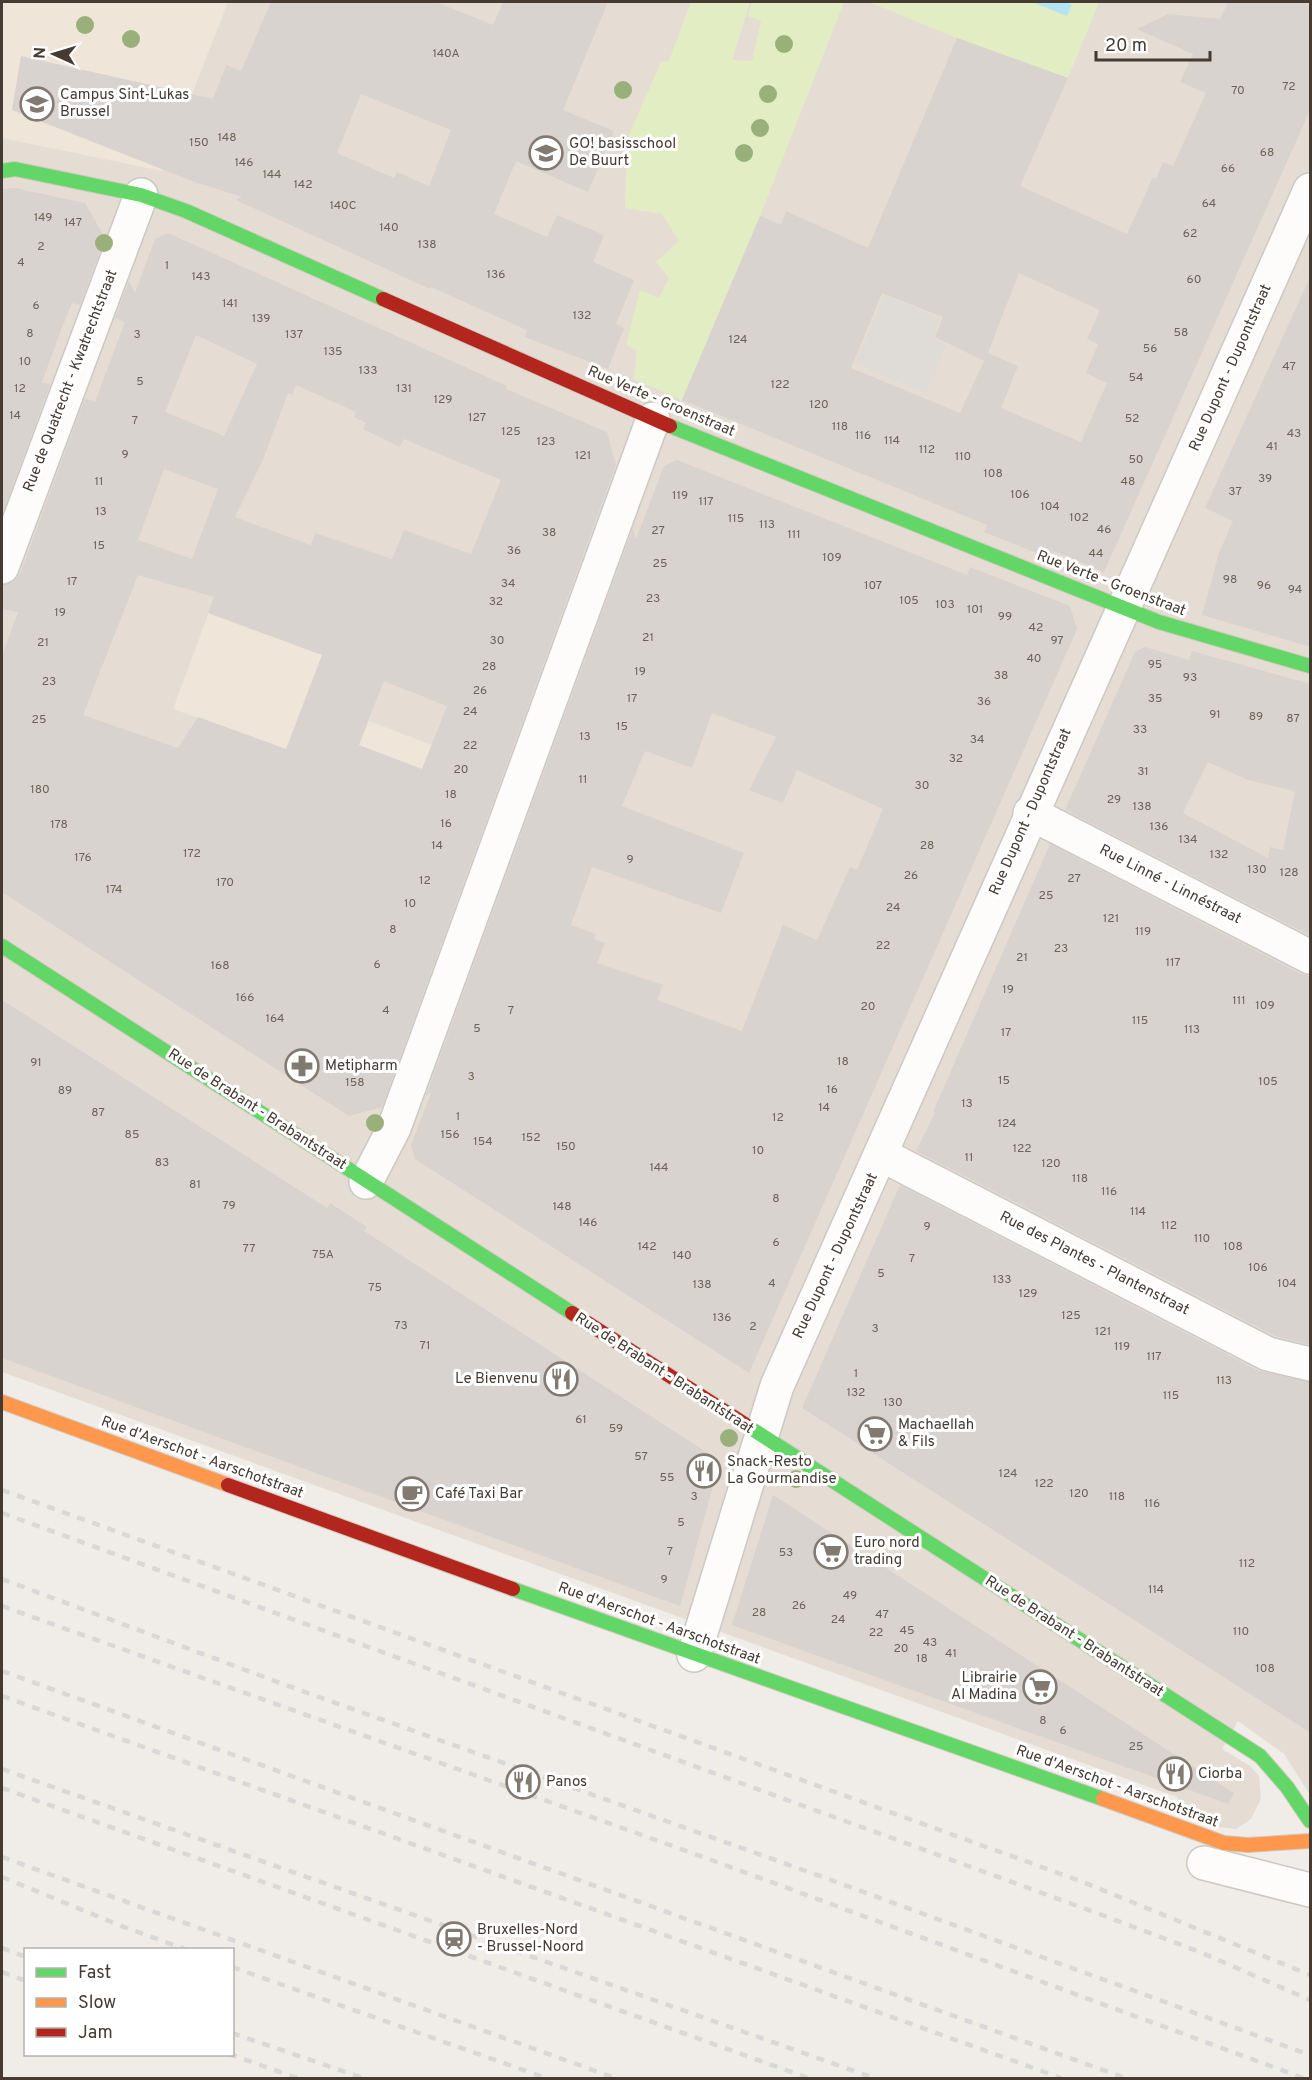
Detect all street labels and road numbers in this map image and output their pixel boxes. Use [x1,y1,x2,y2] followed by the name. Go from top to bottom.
[20,267,122,495] street label: Rue de Quatrecht - Kwatrechtstraat
[1186,282,1276,454] street label: Rue Dupont - Dupontstraat
[584,362,738,442] street label: Rue Verte - Groenstraat
[1034,547,1188,621] street label: Rue Verte - Groenstraat
[986,726,1076,898] street label: Rue Dupont - Dupontstraat
[1096,841,1244,929] street label: Rue Linné - Linnéstraat
[164,1045,350,1175] street label: Rue de Brabant - Brabantstraat
[789,1170,883,1342] street label: Rue Dupont - Dupontstraat
[996,1208,1192,1320] street label: Rue des Plantes - Plantenstraat
[571,1309,757,1439] street label: Rue de Brabant - Brabantstraat
[98,1412,306,1504] street label: Rue d'Aerschot - Aarschotstraat
[981,1572,1167,1702] street label: Rue de Brabant - Brabantstraat
[555,1578,763,1670] street label: Rue d'Aerschot - Aarschotstraat
[1013,1741,1221,1833] street label: Rue d'Aerschot - Aarschotstraat

